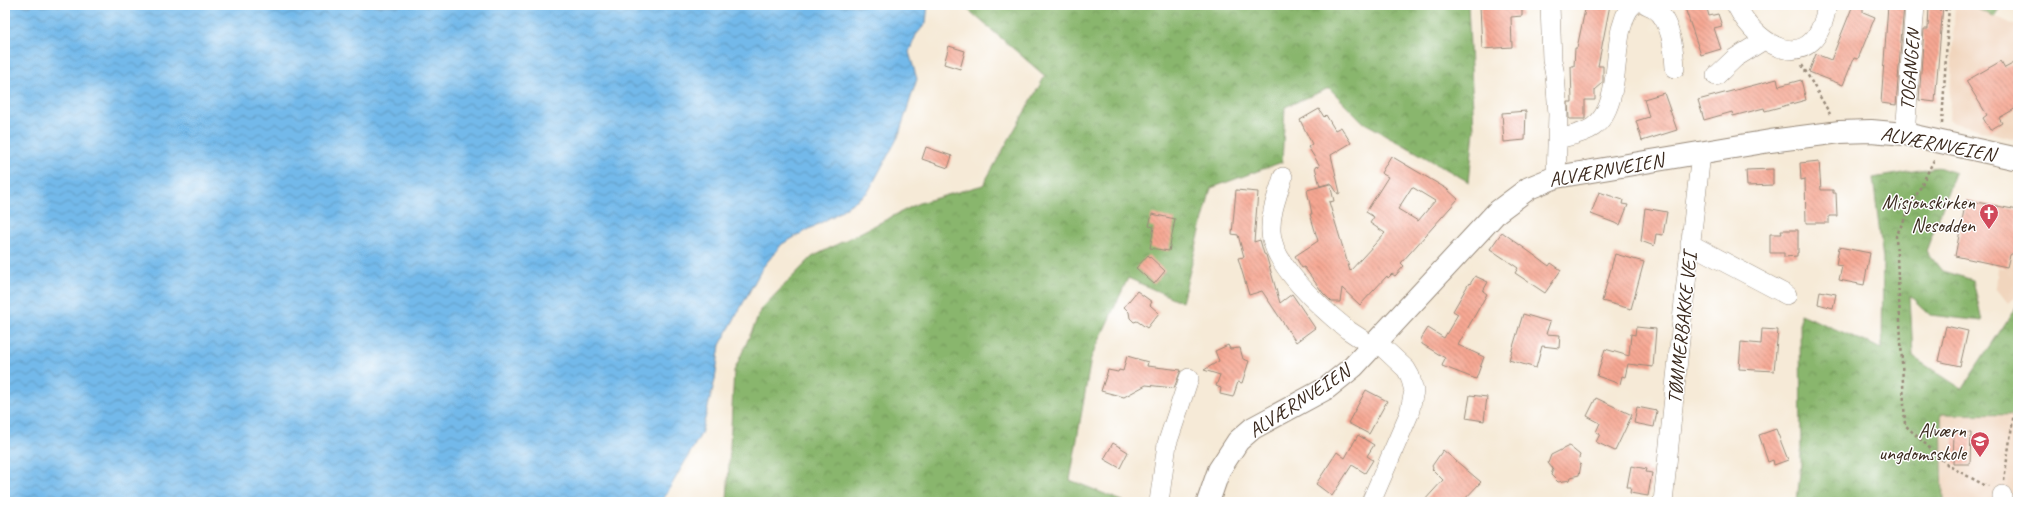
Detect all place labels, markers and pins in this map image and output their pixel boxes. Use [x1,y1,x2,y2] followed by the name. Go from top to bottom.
[1882,190,1976,238] place label: Misjonskirken Nesodden
[1978,202,2000,230] church icon: Misjonskirken Nesodden
[1879,418,1967,466] place label: Alværn ungdomsskole
[1969,430,1991,458] school or university icon: Alværn ungdomsskole

